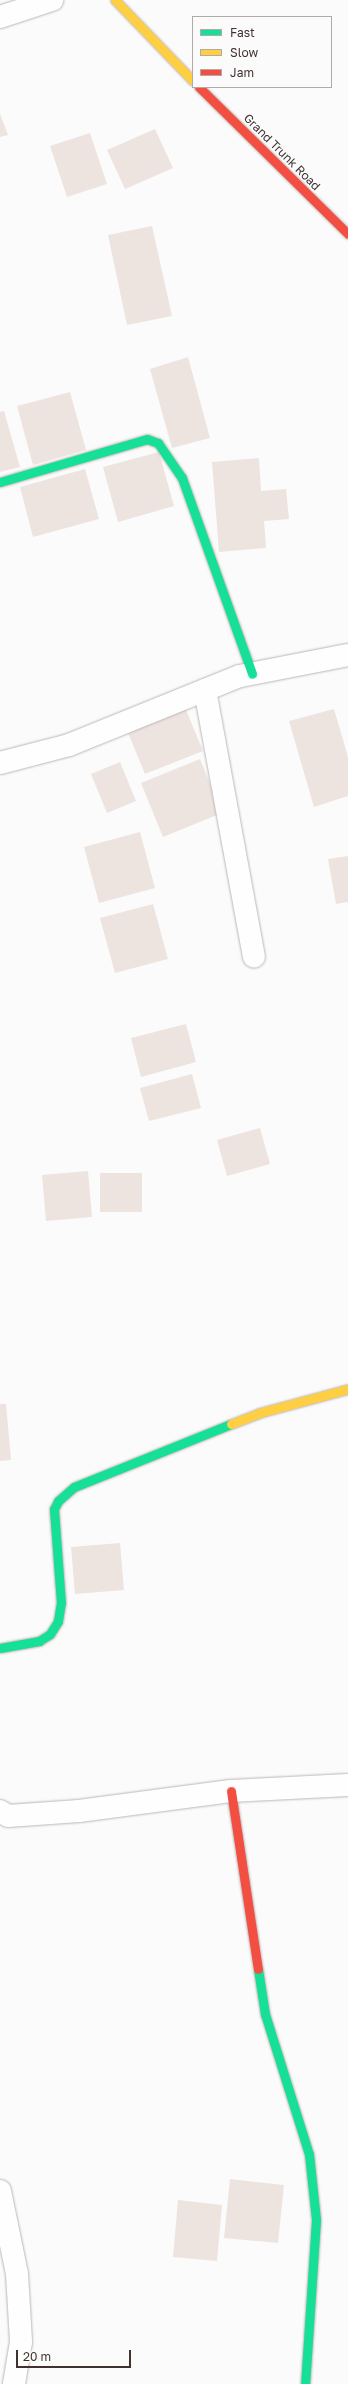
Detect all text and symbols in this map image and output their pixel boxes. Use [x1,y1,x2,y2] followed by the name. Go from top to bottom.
[192,16,332,88] legend
[230,25,255,40] text: Fast
[230,45,258,60] text: Slow
[230,65,254,80] text: Jam
[241,111,323,193] street label: Grand Trunk Road
[18,2342,133,2368] scale bar
[23,2349,51,2364] text: 20 m

